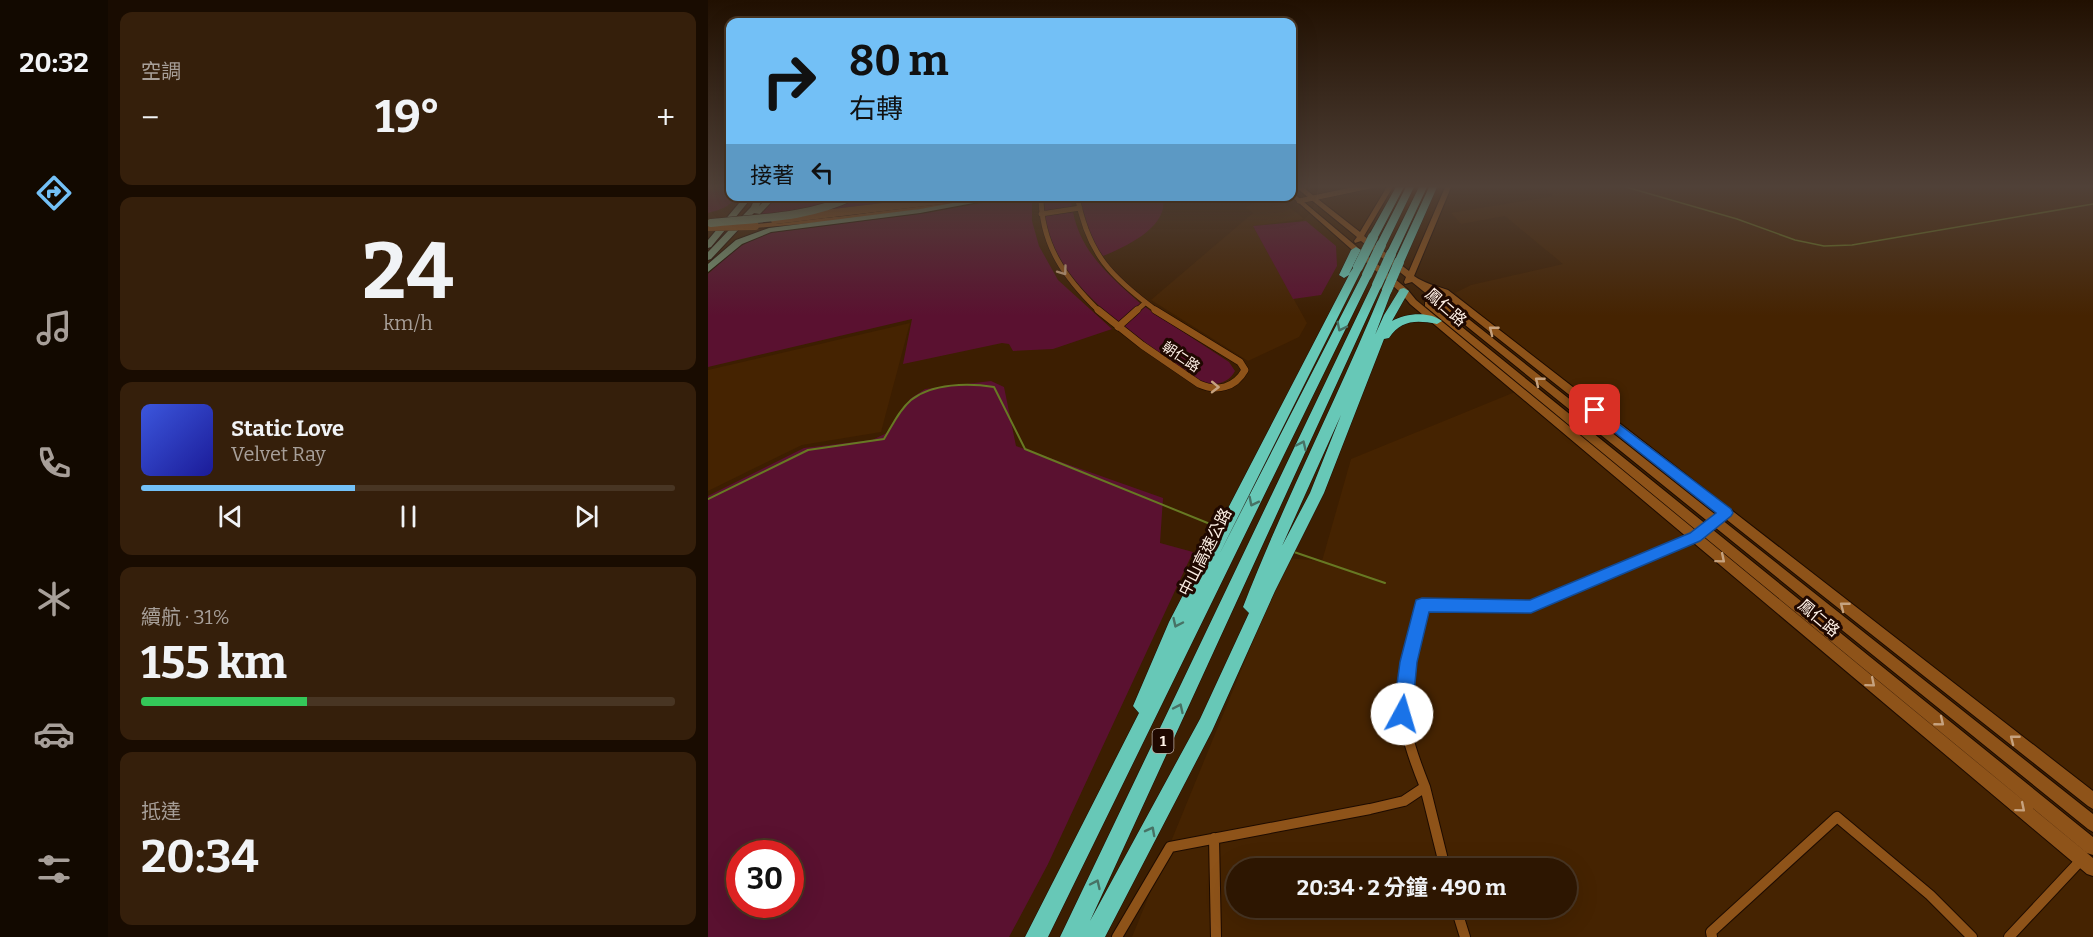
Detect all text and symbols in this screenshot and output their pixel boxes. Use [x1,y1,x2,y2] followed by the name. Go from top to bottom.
[849,36,949,86] text: 80 m
[750,42,828,120] icon: right
[19,47,89,79] text: 20:32
[141,59,181,83] text: 空調
[375,90,440,144] text: 19°
[849,93,903,125] text: 右轉
[141,98,159,138] text: −
[656,98,675,138] text: +
[806,156,839,189] icon: left
[750,162,794,189] text: 接著
[33,172,75,214] icon: directions
[362,225,454,319] text: 24
[1056,264,1067,275] one-way arrow
[1422,284,1470,330] street label: 鳳仁路
[33,307,75,349] icon: music
[383,311,433,335] text: km/h
[1336,321,1348,332] one-way arrow
[1488,326,1499,337] one-way arrow
[1159,338,1203,376] street label: 朝仁路
[1535,377,1546,388] one-way arrow
[1211,380,1220,393] one-way arrow
[1569,384,1620,435] pin
[1578,393,1611,426] icon: arrive
[231,415,344,442] text: Static Love
[1295,440,1307,451] one-way arrow
[33,442,75,484] icon: phone
[231,442,326,466] text: Velvet Ray
[1249,495,1261,506] one-way arrow
[214,500,247,533] icon: previous
[392,500,425,533] icon: pause
[570,500,603,533] icon: next
[1175,505,1235,599] street label: 中山高速公路
[1715,551,1726,562] one-way arrow
[33,578,75,620] icon: climate
[1795,595,1843,641] street label: 鳳仁路
[1840,602,1851,613] one-way arrow
[141,605,230,629] text: 續航 · 31%
[1172,617,1184,628] one-way arrow
[141,636,287,690] text: 155 km
[1864,676,1875,687] one-way arrow
[1370,682,1434,746] position arrow
[1171,703,1183,714] one-way arrow
[33,713,75,755] icon: car
[1933,715,1944,726] one-way arrow
[1152,729,1174,753] road number: 1
[2010,736,2021,747] one-way arrow
[141,799,181,823] text: 抵達
[2014,801,2025,812] one-way arrow
[1144,826,1155,837] one-way arrow
[141,830,259,884] text: 20:34
[726,840,804,918] speed limit sign: 30
[33,848,75,890] icon: filters
[1297,874,1506,901] text: 20:34 · 2 分鐘 · 490 m
[1089,880,1101,891] one-way arrow

